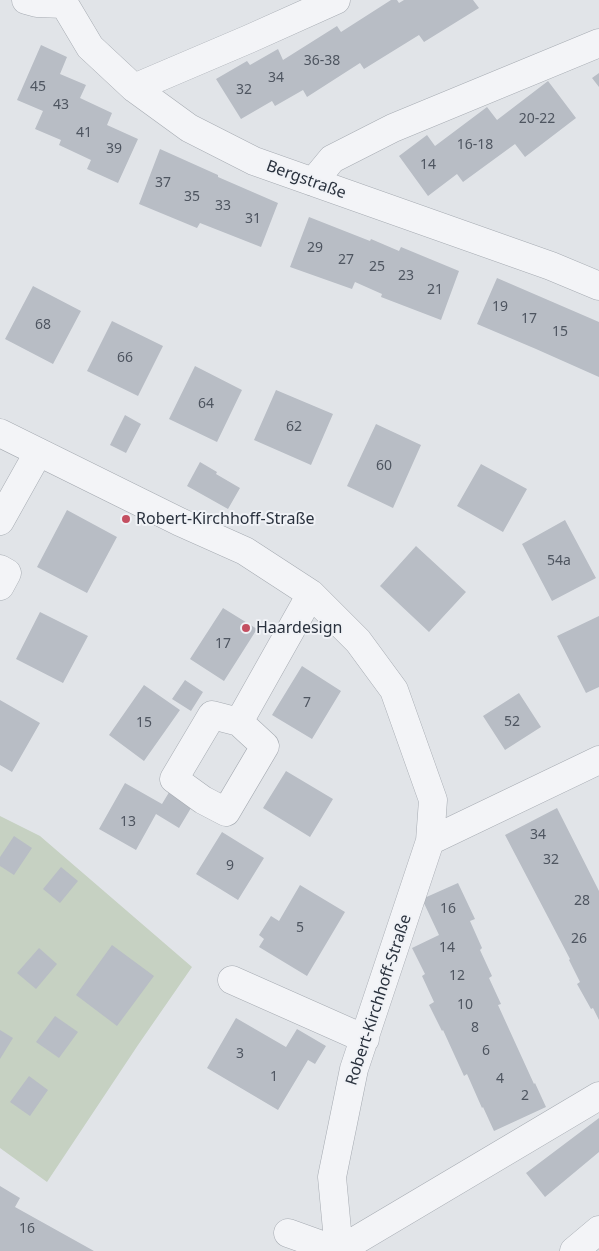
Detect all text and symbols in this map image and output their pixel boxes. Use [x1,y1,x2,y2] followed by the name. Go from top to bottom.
[304,53,340,69] house number: 36-38
[268,70,284,86] house number: 34
[30,79,46,95] house number: 45
[236,82,252,98] house number: 32
[53,97,69,113] house number: 43
[519,111,555,127] house number: 20-22
[76,125,92,141] house number: 41
[457,137,493,153] house number: 16-18
[106,141,122,157] house number: 39
[263,157,349,203] street label: Bergstraße
[420,157,436,173] house number: 14
[155,175,171,191] house number: 37
[184,189,200,205] house number: 35
[215,198,231,214] house number: 33
[245,211,261,227] house number: 31
[307,240,323,256] house number: 29
[338,252,354,268] house number: 27
[369,259,385,275] house number: 25
[398,268,414,284] house number: 23
[427,282,443,298] house number: 21
[492,299,508,315] house number: 19
[521,311,537,327] house number: 17
[35,317,51,333] house number: 68
[552,324,568,340] house number: 15
[117,350,133,366] house number: 66
[198,396,214,412] house number: 64
[286,419,302,435] house number: 62
[376,458,392,474] house number: 60
[136,509,315,529] place label: Robert-Kirchhoff-Straße
[120,513,132,525] marker: Robert-Kirchhoff-Straße
[547,553,571,569] house number: 54a
[256,618,342,638] place label: Haardesign
[240,622,252,634] marker: Haardesign
[215,636,231,652] house number: 17
[303,695,311,711] house number: 7
[504,714,520,730] house number: 52
[136,715,152,731] house number: 15
[120,814,136,830] house number: 13
[530,827,546,843] house number: 34
[543,852,559,868] house number: 32
[226,858,234,874] house number: 9
[574,893,590,909] house number: 28
[440,901,456,917] house number: 16
[342,912,416,1088] street label: Robert-Kirchhoff-Straße
[296,920,304,936] house number: 5
[571,931,587,947] house number: 26
[439,940,455,956] house number: 14
[449,968,465,984] house number: 12
[457,997,473,1013] house number: 10
[471,1020,479,1036] house number: 8
[482,1043,490,1059] house number: 6
[236,1046,244,1062] house number: 3
[270,1069,278,1085] house number: 1
[496,1071,504,1087] house number: 4
[521,1088,529,1104] house number: 2
[19,1221,35,1237] house number: 16

